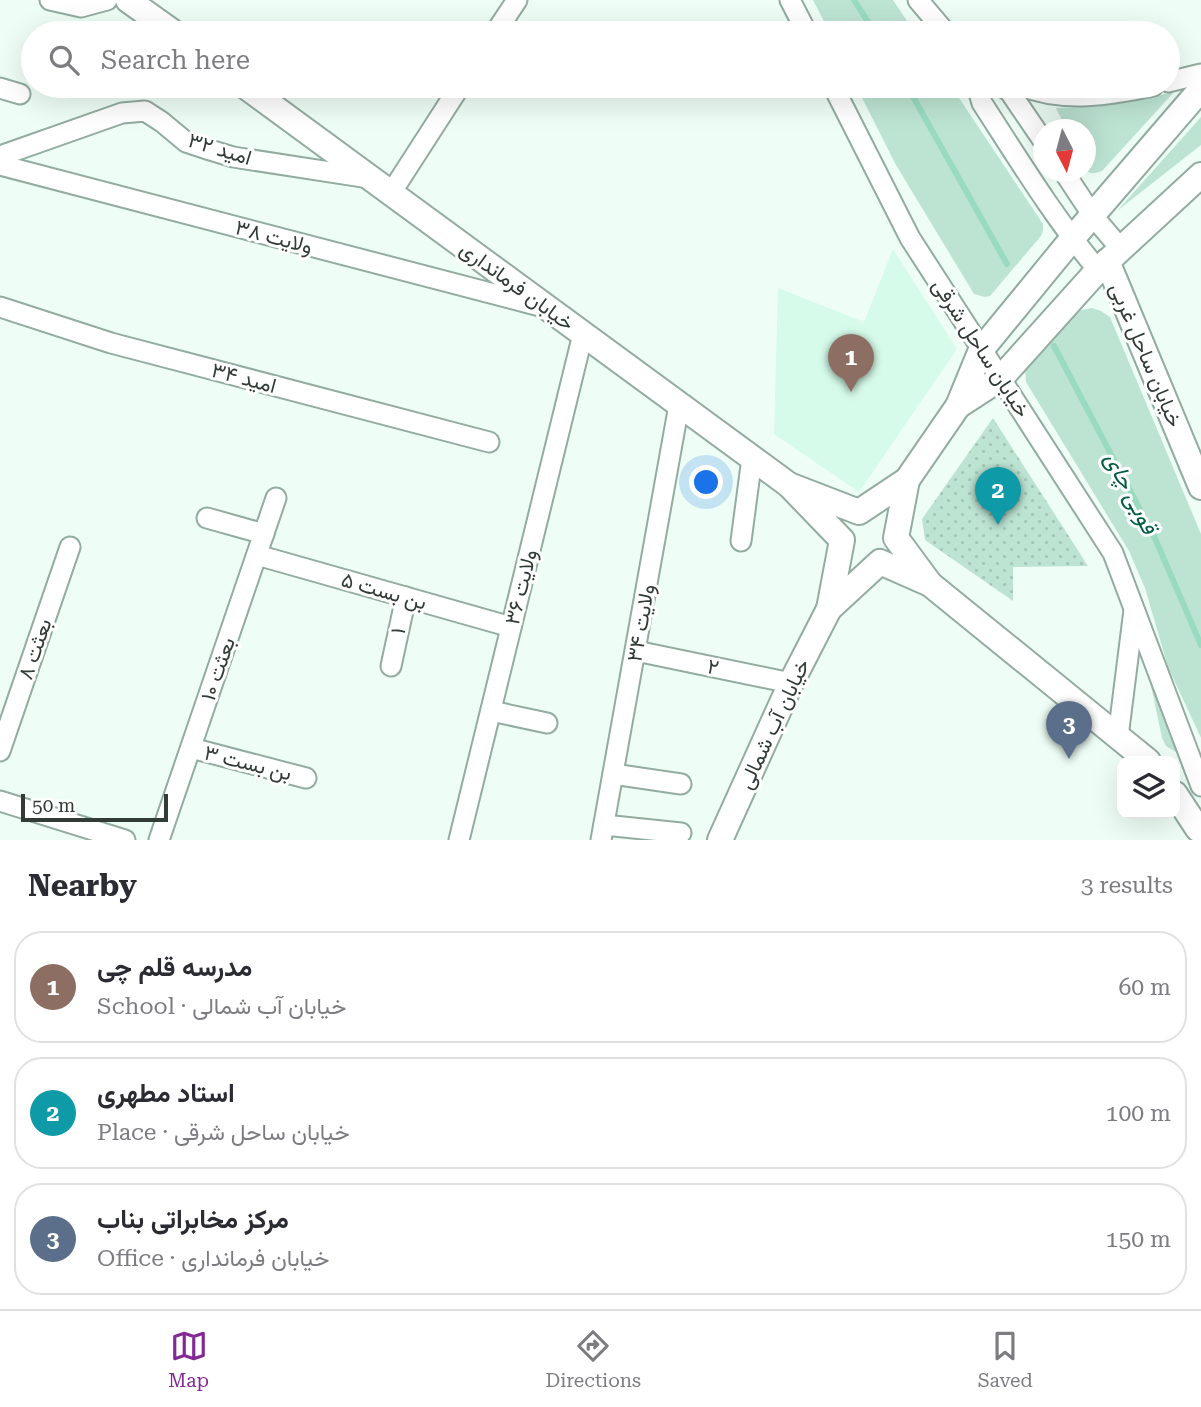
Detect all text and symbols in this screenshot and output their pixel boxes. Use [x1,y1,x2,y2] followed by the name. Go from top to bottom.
[21,21,1180,98] search box
[45,41,83,79] icon: search
[101,45,250,75] text: Search here
[1033,119,1096,182] north arrow
[185,128,255,170] street label: امید ۳۲
[233,215,315,260] street label: ولایت ۳۸
[455,237,579,336] street label: خیابان فرمانداری
[926,274,1035,422] street label: خیابان ساحل شرقی
[1104,279,1187,431] street label: خیابان ساحل غربی
[828,334,874,392] pin: 1
[209,358,279,398] street label: امید ۳۴
[1097,448,1164,541] water label: قوبی چای
[689,465,723,499] your location
[975,467,1021,525] pin: 2
[500,547,543,627] street label: ولایت ۳۶
[338,567,430,615] street label: بن بست ۵
[622,582,661,664] street label: ولایت ۳۴
[13,615,57,683] street label: بعثت ۸
[386,625,410,637] street label: ۱
[196,634,240,704] street label: بعثت ۱۰
[705,654,721,680] street label: ۲
[733,655,815,793] street label: خیابان آب شمالی
[1046,701,1092,759] pin: 3
[202,741,294,785] street label: بن بست ۳
[1117,756,1180,819] map controls
[1117,756,1180,819] button: layers
[21,791,168,823] scale bar
[32,794,75,817] text: 50 m
[28,868,137,903] text: Nearby
[1081,872,1173,899] text: 3 results
[97,952,252,982] text: مدرسه قلم چی
[47,974,59,1001] text: 1
[1118,974,1171,1001] text: 60 m
[97,993,346,1020] text: School · خیابان آب شمالی
[97,1078,235,1108] text: استاد مطهری
[47,1100,59,1127] text: 2
[1106,1100,1171,1127] text: 100 m
[97,1119,350,1146] text: Place · خیابان ساحل شرقی
[97,1204,289,1234] text: مرکز مخابراتی بناب
[47,1226,59,1253] text: 3
[1106,1226,1171,1253] text: 150 m
[97,1245,329,1272] text: Office · خیابان فرمانداری
[168,1327,209,1392] tab: Map
[545,1327,641,1392] tab: Directions
[978,1327,1033,1392] tab: Saved

